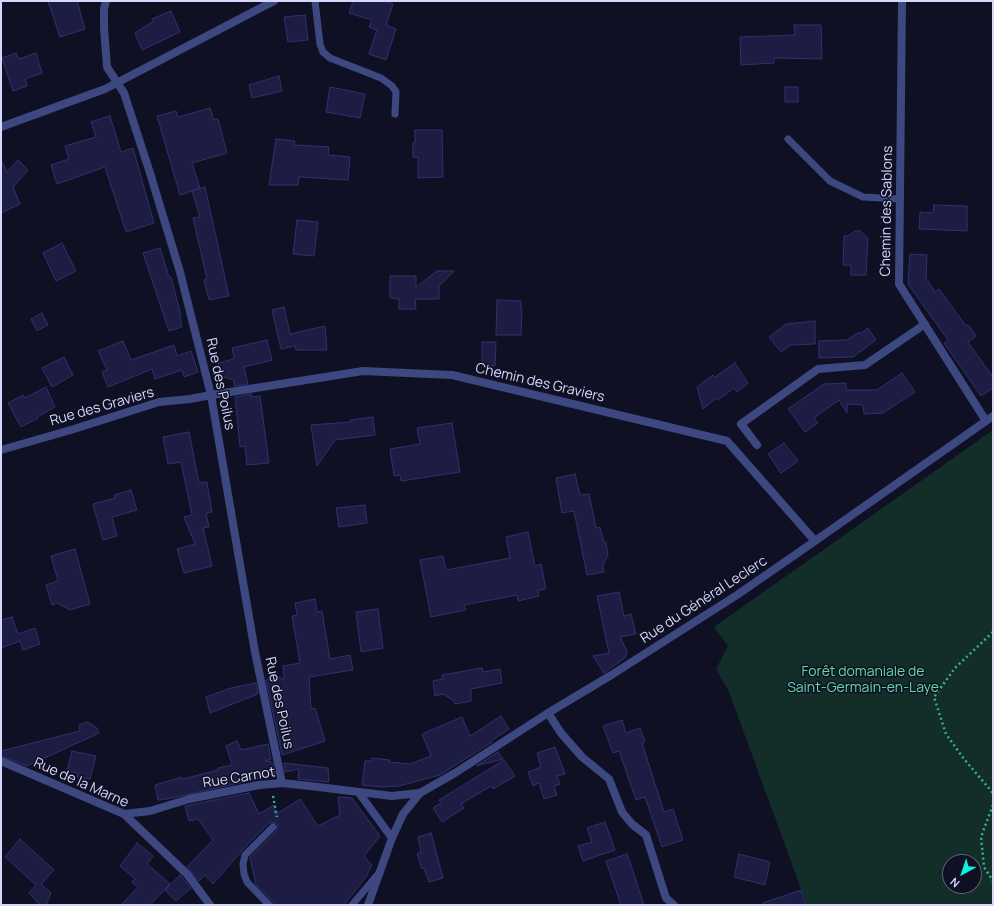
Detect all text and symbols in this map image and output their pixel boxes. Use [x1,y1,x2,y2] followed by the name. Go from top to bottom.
[877,145,897,277] street label: Chemin des Sablons
[202,336,238,432] street label: Rue des Poilus
[474,360,606,406] street label: Chemin des Graviers
[48,384,156,430] street label: Rue des Graviers
[638,553,770,647] street label: Rue du Général Leclerc
[261,655,297,751] street label: Rue des Poilus
[787,664,939,696] park label: Forêt domaniale de Saint-Germain-en-Laye
[31,755,131,811] street label: Rue de la Marne
[202,764,276,792] street label: Rue Carnot
[942,854,982,894] north arrow
[947,875,962,891] text: N

